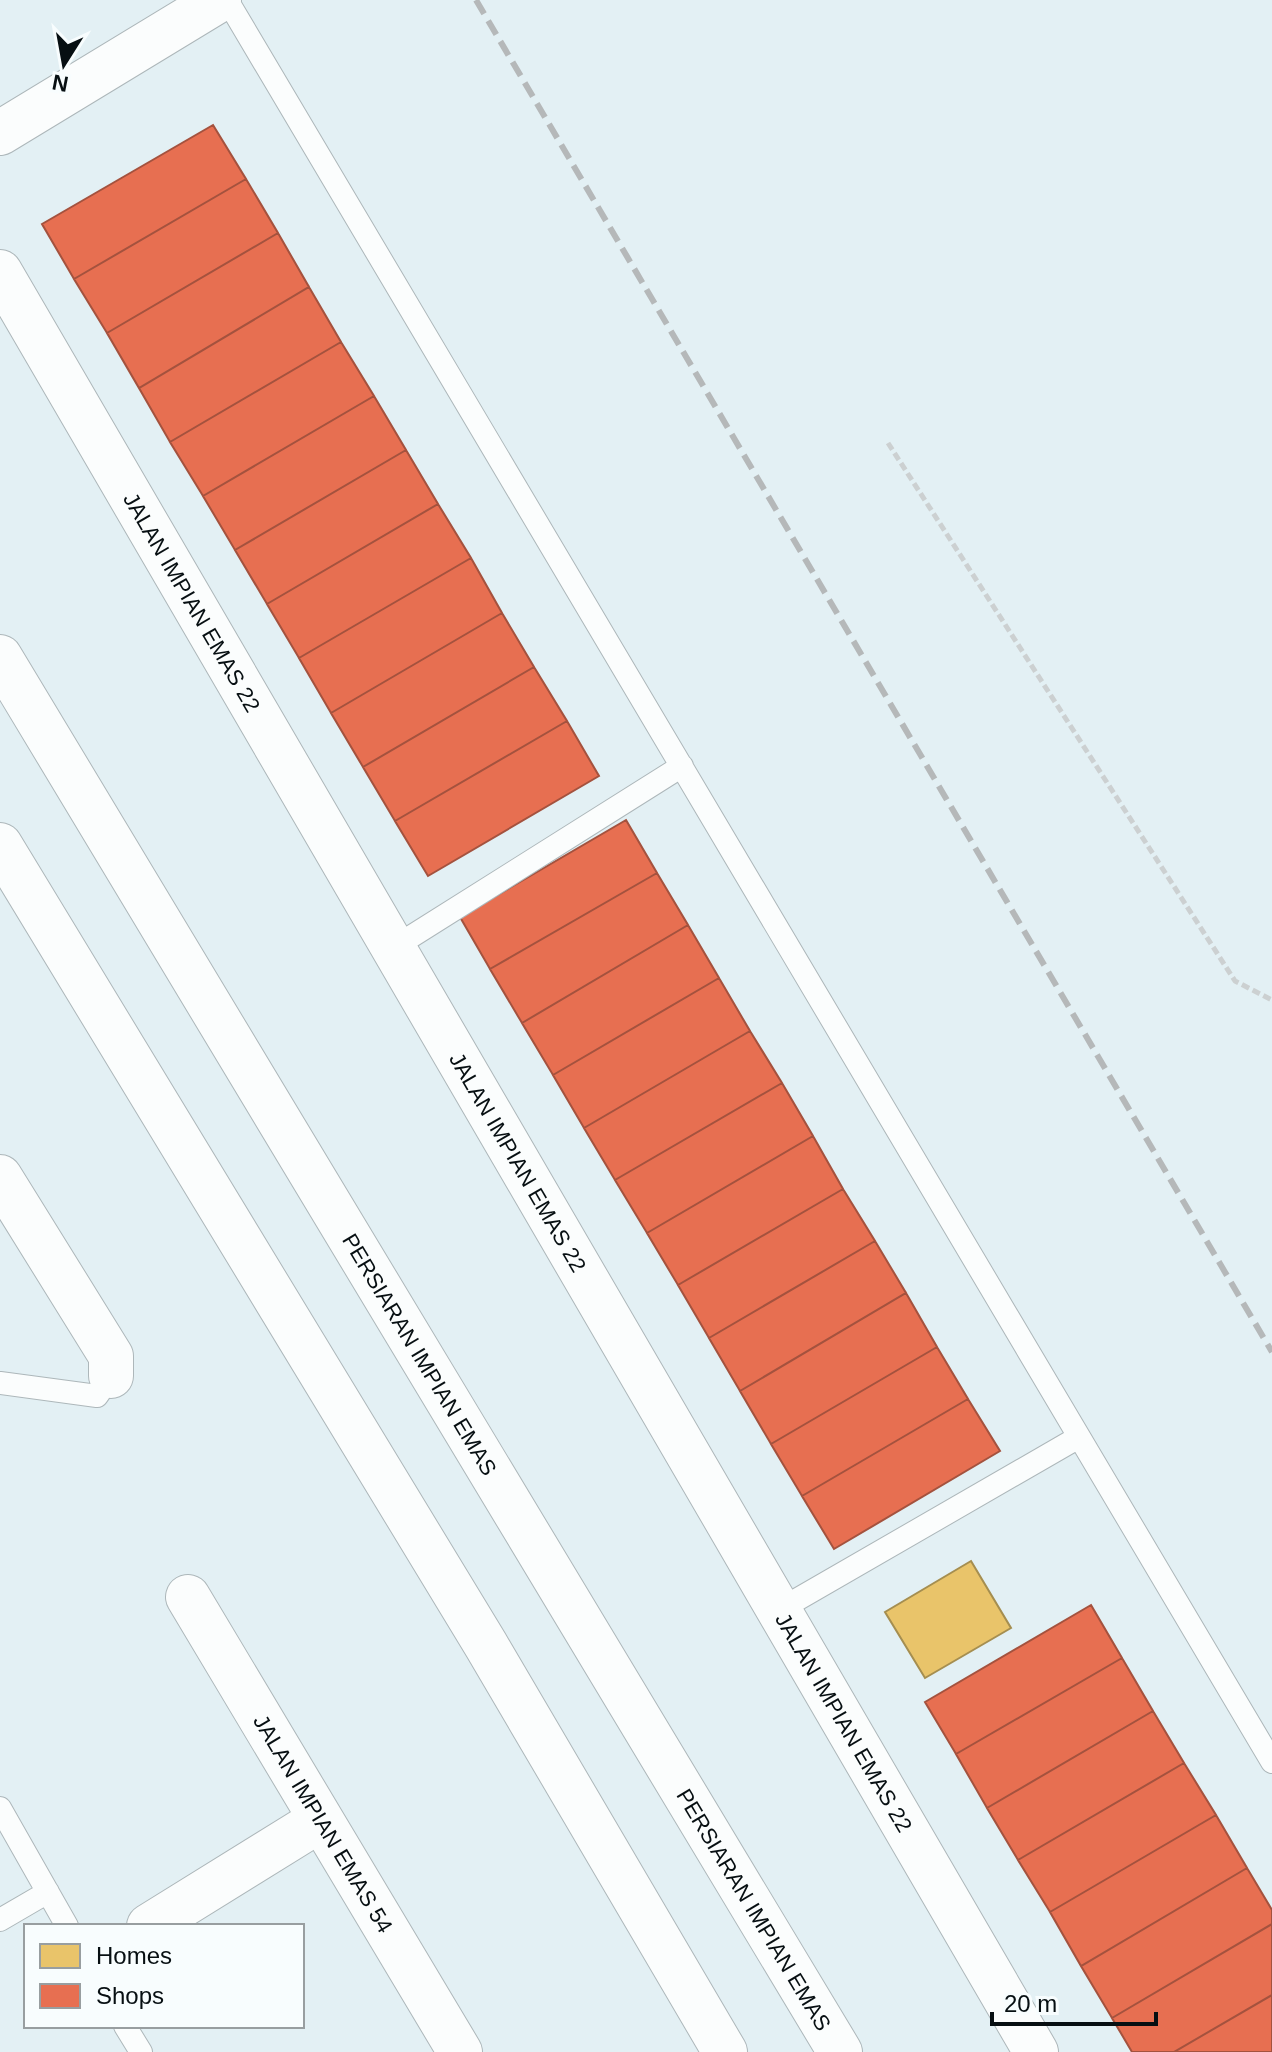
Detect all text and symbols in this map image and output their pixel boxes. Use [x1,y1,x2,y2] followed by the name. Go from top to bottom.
[24,24,104,104] north arrow
[50,69,70,97] text: N
[118,488,265,717] street label: JALAN IMPIAN EMAS 22
[444,1048,591,1277] street label: JALAN IMPIAN EMAS 22
[337,1229,502,1480] street label: PERSIARAN IMPIAN EMAS
[770,1608,917,1837] street label: JALAN IMPIAN EMAS 22
[248,1710,398,1937] street label: JALAN IMPIAN EMAS 54
[671,1784,836,2035] street label: PERSIARAN IMPIAN EMAS
[24,1924,304,2028] legend
[96,1942,172,1969] text: Homes
[992,1976,1156,2026] scale bar
[96,1982,164,2009] text: Shops
[1004,1990,1057,2017] text: 20 m

